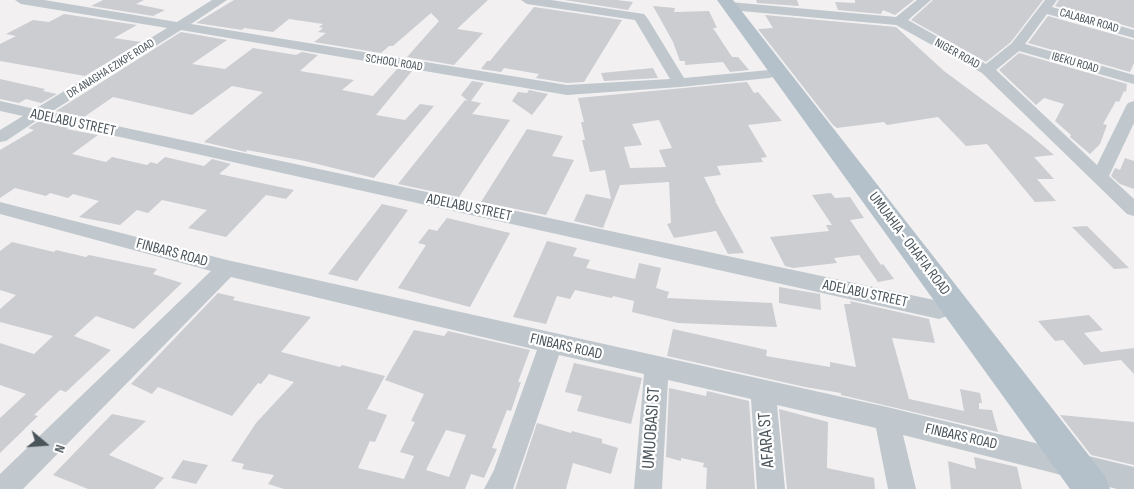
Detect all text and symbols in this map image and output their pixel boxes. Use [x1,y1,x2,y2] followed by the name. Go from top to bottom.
[1058,6,1120,36] street label: CALABAR ROAD
[64,36,158,102] street label: DR ANAGHA EZIKPE ROAD
[932,36,982,72] street label: NIGER ROAD
[1050,49,1100,77] street label: IBEKU ROAD
[364,51,424,75] street label: SCHOOL ROAD
[29,105,117,141] street label: ADELABU STREET
[864,189,954,299] street label: UMUAHIA - OHAFIA ROAD
[425,190,513,226] street label: ADELABU STREET
[134,235,210,271] street label: FINBARS ROAD
[821,276,909,312] street label: ADELABU STREET
[528,330,604,364] street label: FINBARS ROAD
[638,386,666,470] street label: UMUOBASI ST
[754,411,780,469] street label: AFARA ST
[20,419,70,469] north arrow
[923,420,999,454] street label: FINBARS ROAD
[51,443,69,455] text: N

